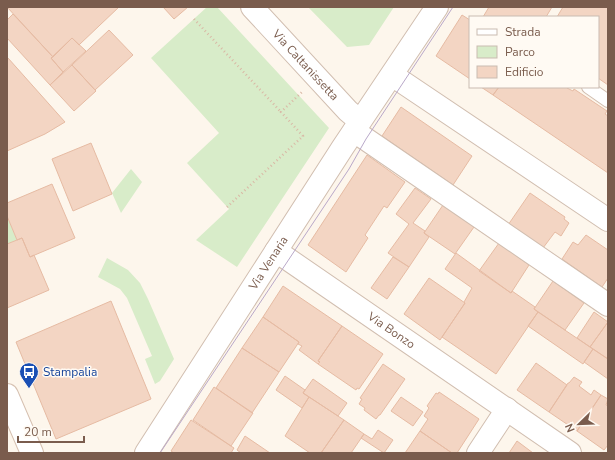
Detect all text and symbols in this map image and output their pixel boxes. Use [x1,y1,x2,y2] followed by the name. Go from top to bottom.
[469,16,599,88] legend
[505,24,541,40] text: Strada
[268,25,342,104] street label: Via Caltanissetta
[505,44,535,60] text: Parco
[505,64,544,80] text: Edificio
[245,233,292,294] street label: Via Venaria
[364,308,419,352] street label: Via Bonzo
[18,361,40,389] bus stop icon: Stampalia
[43,364,97,380] place label: Stampalia
[559,404,599,444] north arrow
[18,418,84,444] scale bar
[562,421,579,434] text: N
[24,424,52,440] text: 20 m

